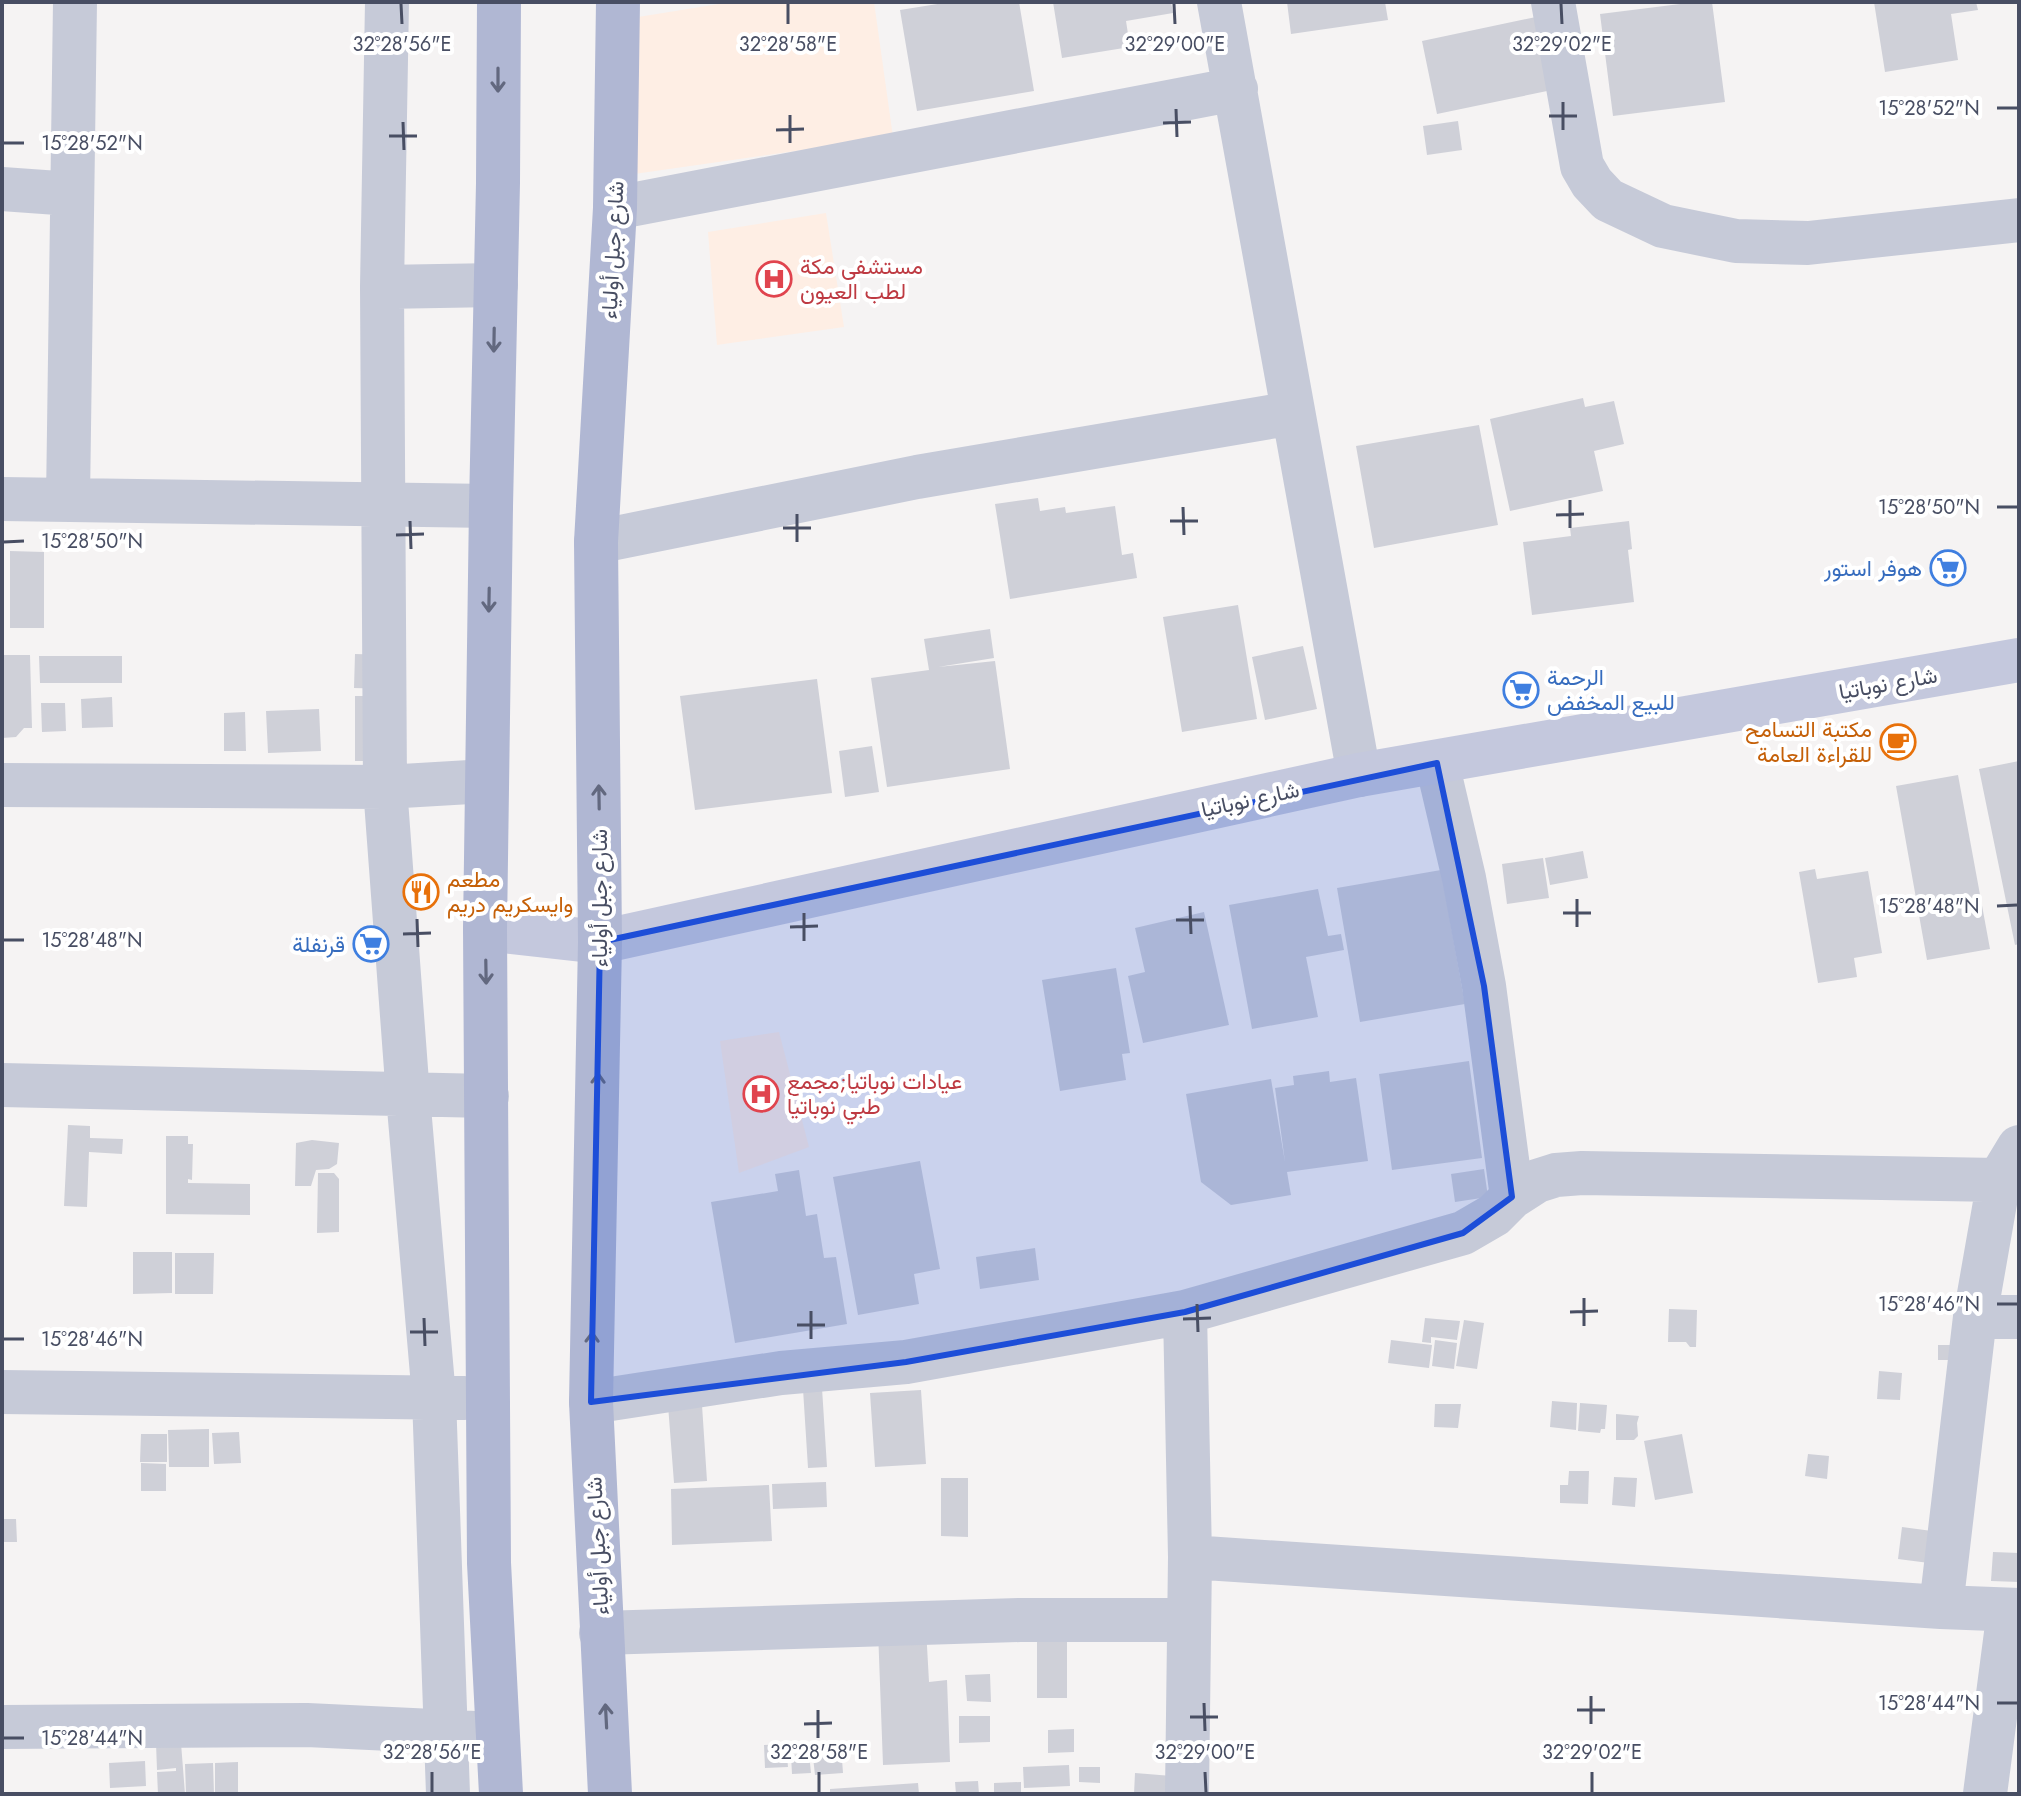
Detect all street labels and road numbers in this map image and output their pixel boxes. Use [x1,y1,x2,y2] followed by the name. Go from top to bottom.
[592,180,632,320] street label: شارع جبل أولياء
[1836,659,1940,707] street label: شارع نوباتيا
[1198,773,1302,825] street label: شارع نوباتيا
[583,829,615,967] street label: شارع جبل أولياء
[577,1476,617,1616] street label: شارع جبل أولياء

